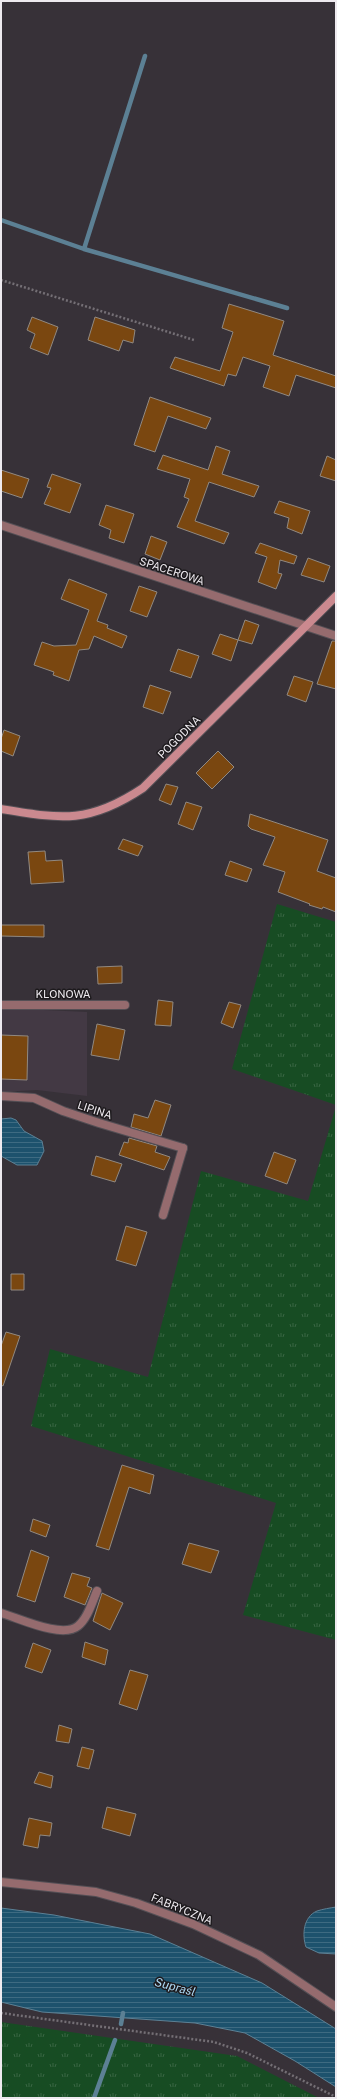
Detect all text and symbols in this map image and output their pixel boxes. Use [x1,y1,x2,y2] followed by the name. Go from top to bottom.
[138,555,206,587] street label: SPACEROWA
[155,713,203,761] street label: POGODNA
[36,988,91,1000] street label: KLONOWA
[76,1099,114,1121] street label: LIPINA
[149,1891,215,1927] street label: FABRYCZNA
[153,1975,197,1999] water label: Supraśl

